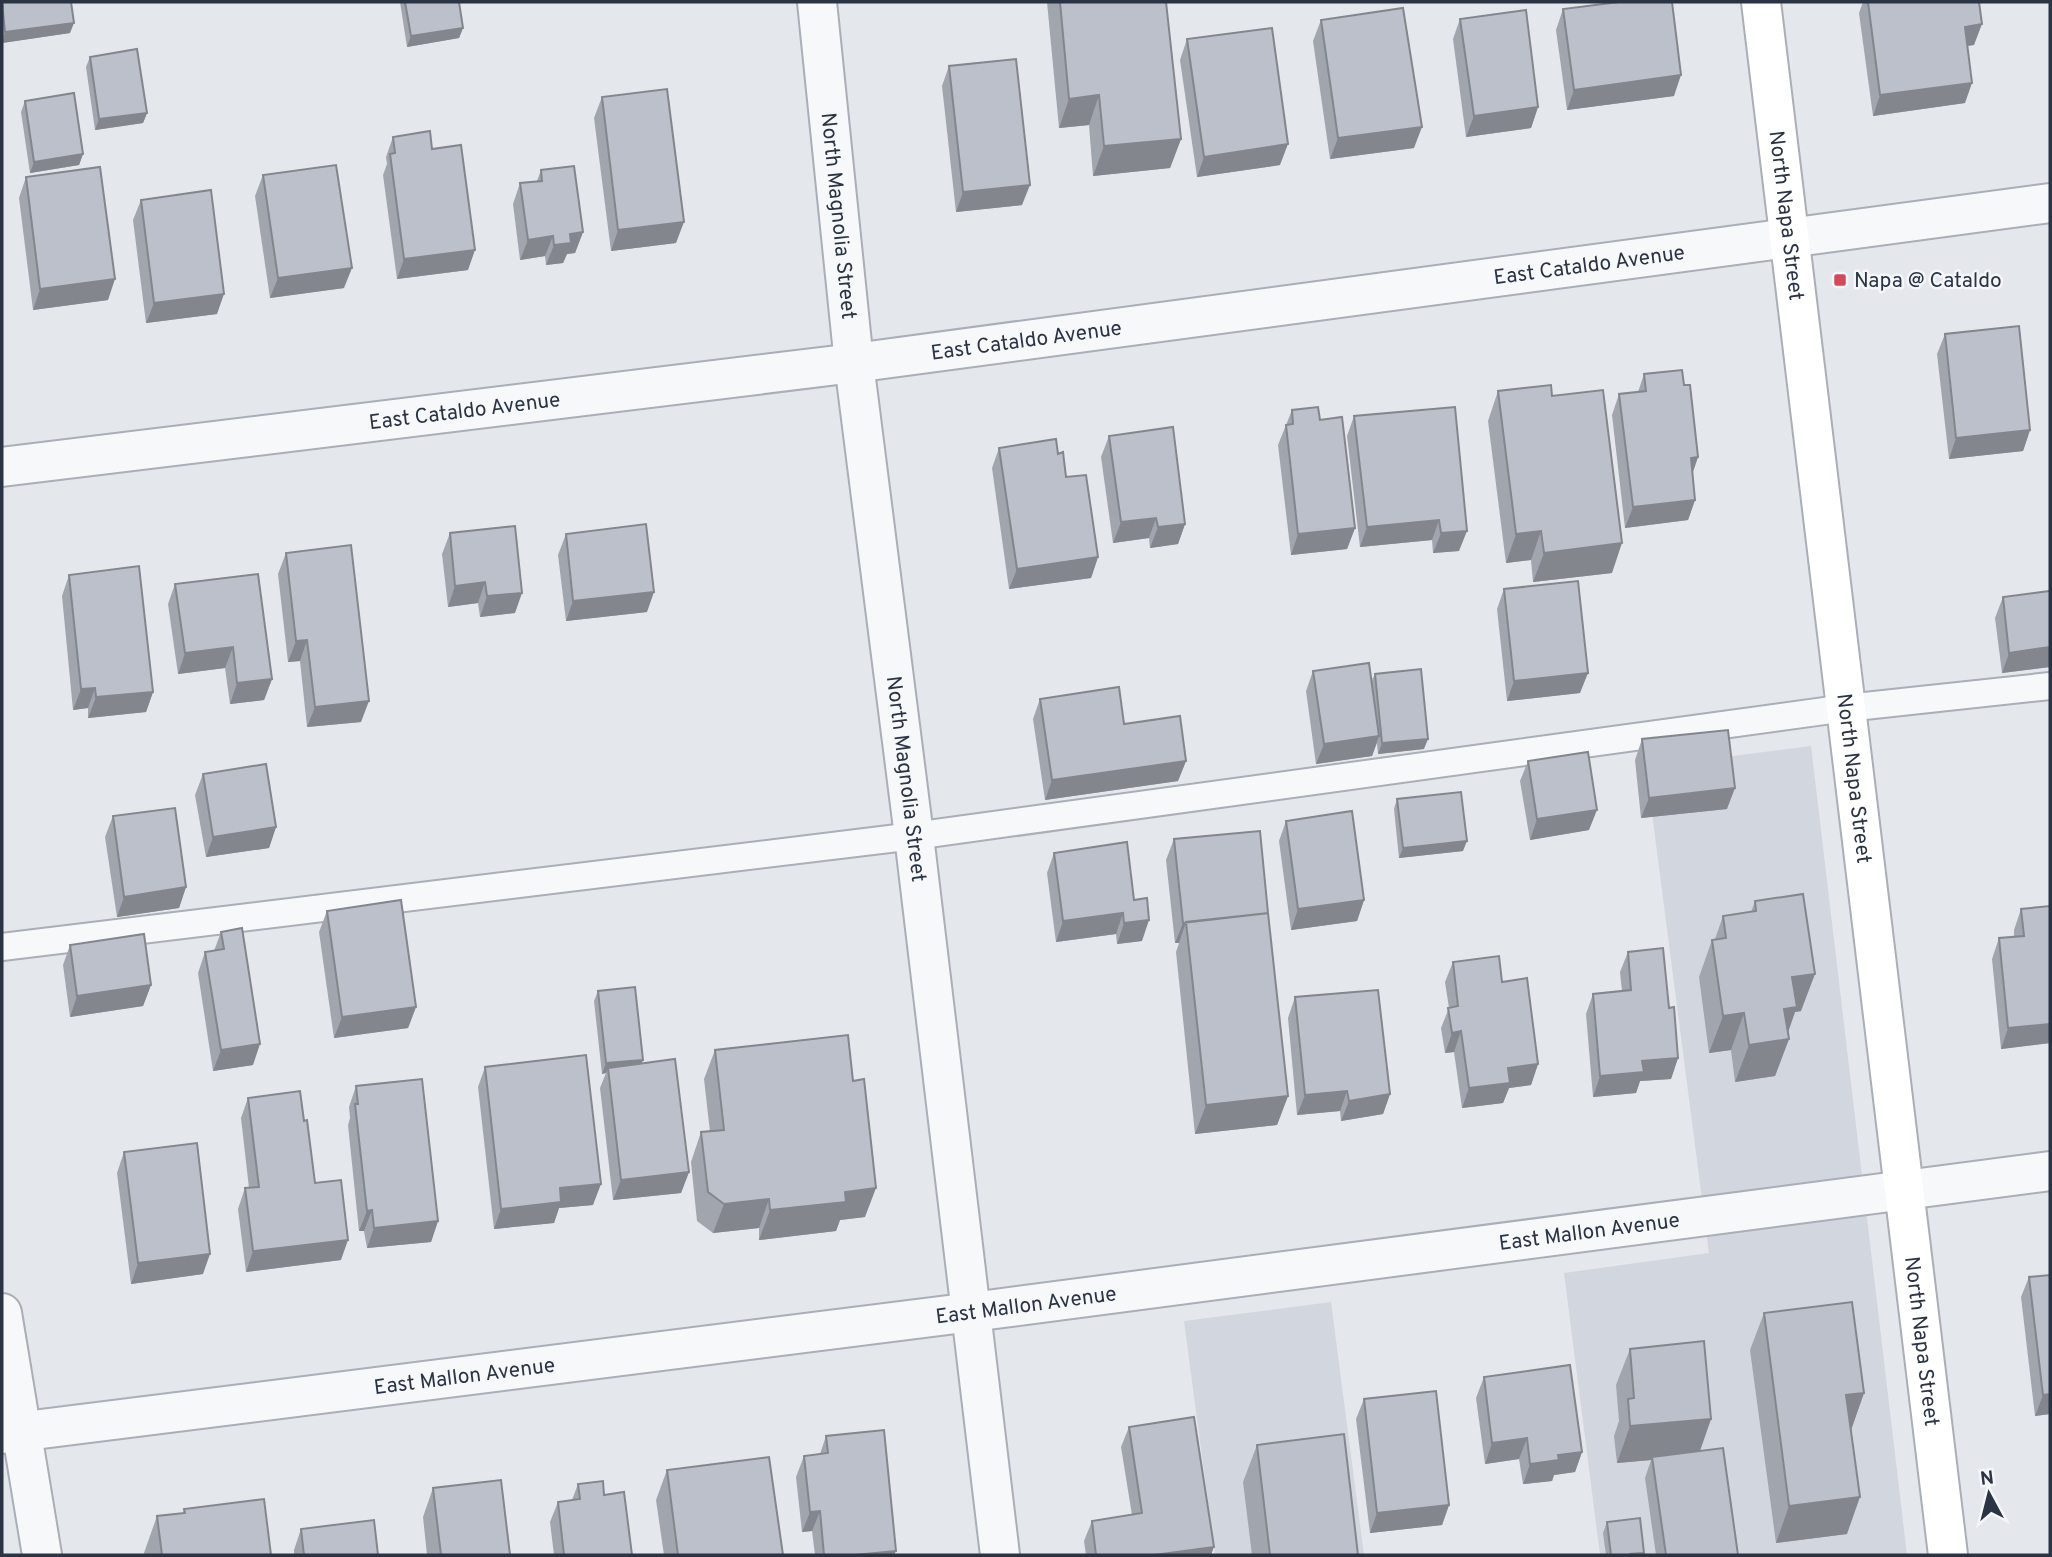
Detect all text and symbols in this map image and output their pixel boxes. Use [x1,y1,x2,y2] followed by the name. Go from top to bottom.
[813,111,861,321] street label: North Magnolia Street
[1762,129,1809,302] street label: North Napa Street
[1492,240,1687,292] street label: East Cataldo Avenue
[1854,268,2002,295] place label: Napa @ Cataldo
[1832,272,1848,288] marker: Napa @ Cataldo
[929,315,1124,368] street label: East Cataldo Avenue
[368,387,562,437] street label: East Cataldo Avenue
[879,674,931,884] street label: North Magnolia Street
[1829,692,1877,865] street label: North Napa Street
[1497,1208,1681,1258] street label: East Mallon Avenue
[1897,1255,1944,1428] street label: North Napa Street
[934,1281,1118,1331] street label: East Mallon Avenue
[372,1353,557,1402] street label: East Mallon Avenue
[1954,1459,2024,1529] north arrow
[1979,1466,1995,1492] text: N

